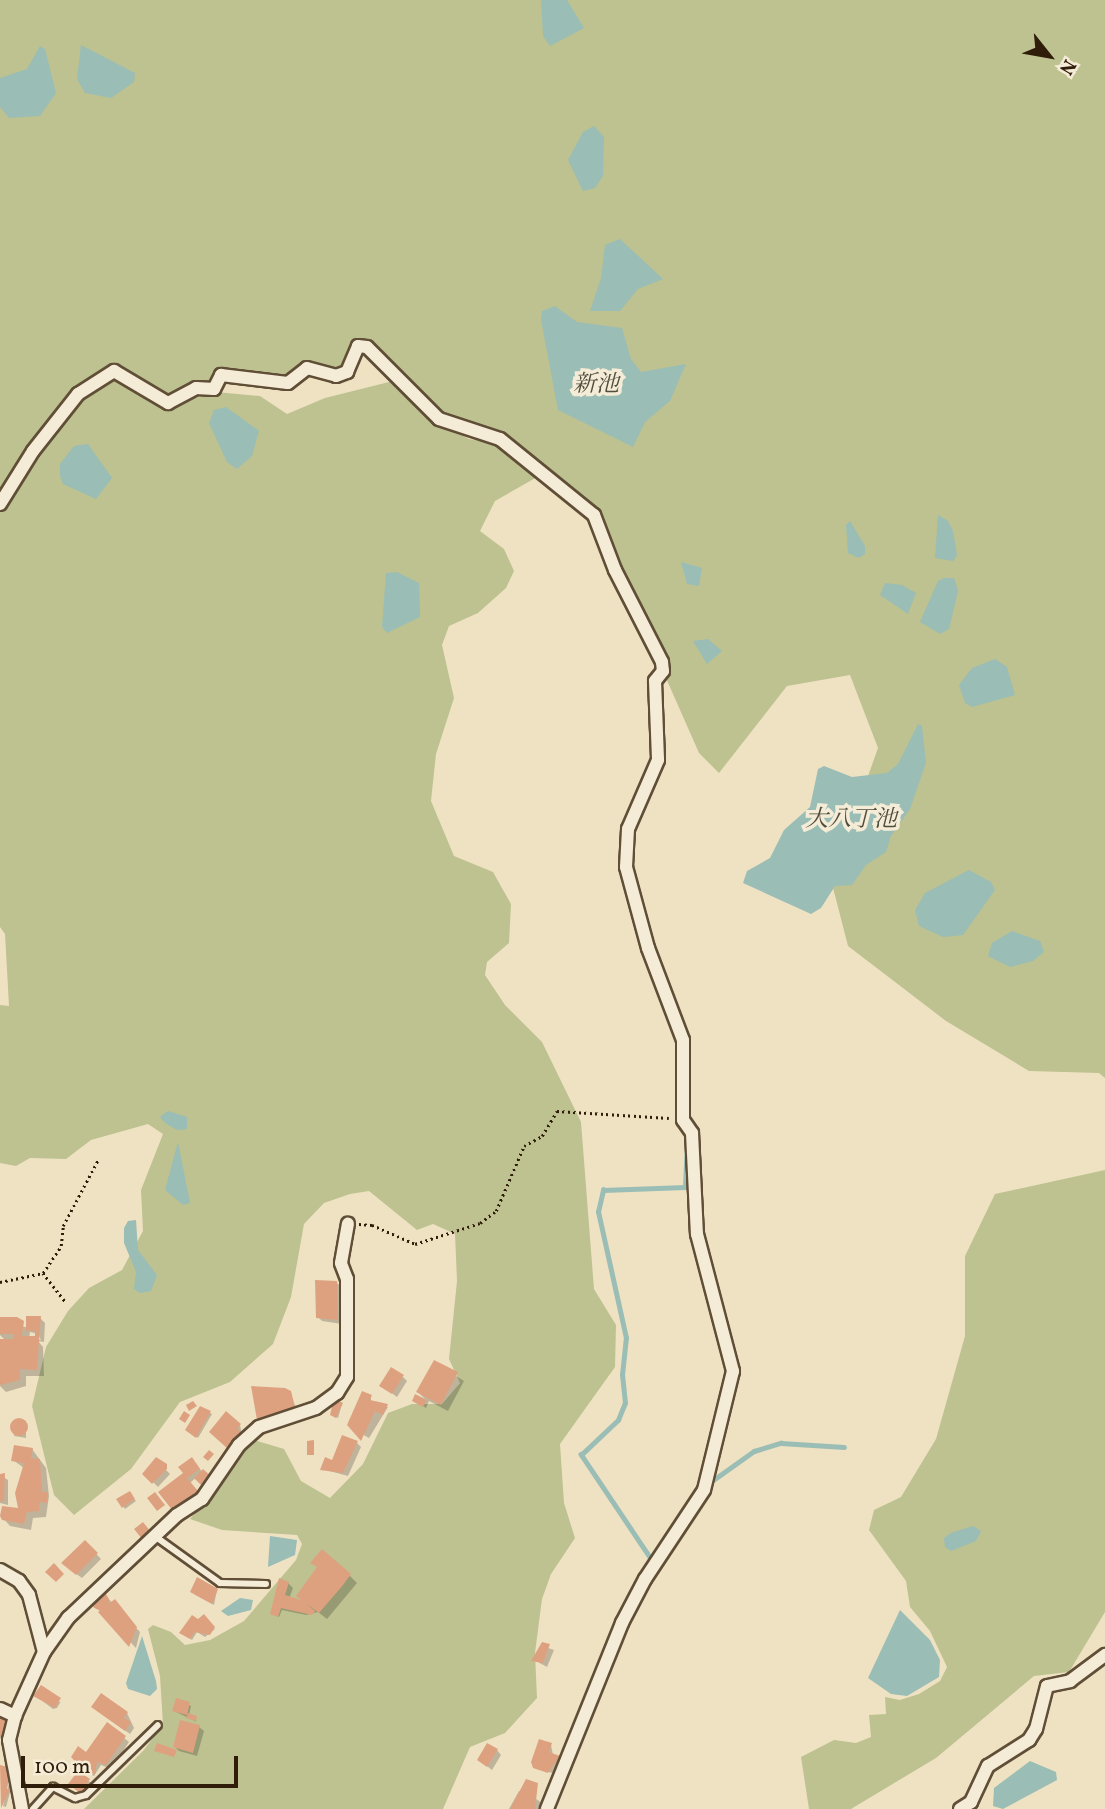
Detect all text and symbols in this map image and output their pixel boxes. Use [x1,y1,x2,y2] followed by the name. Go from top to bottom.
[1014,21,1084,91] north arrow
[1052,54,1082,79] text: N
[573,371,619,399] water label: 新池
[805,806,897,834] water label: 大八丁池
[24,1742,242,1786] scale bar
[34,1753,91,1782] text: 100 m

